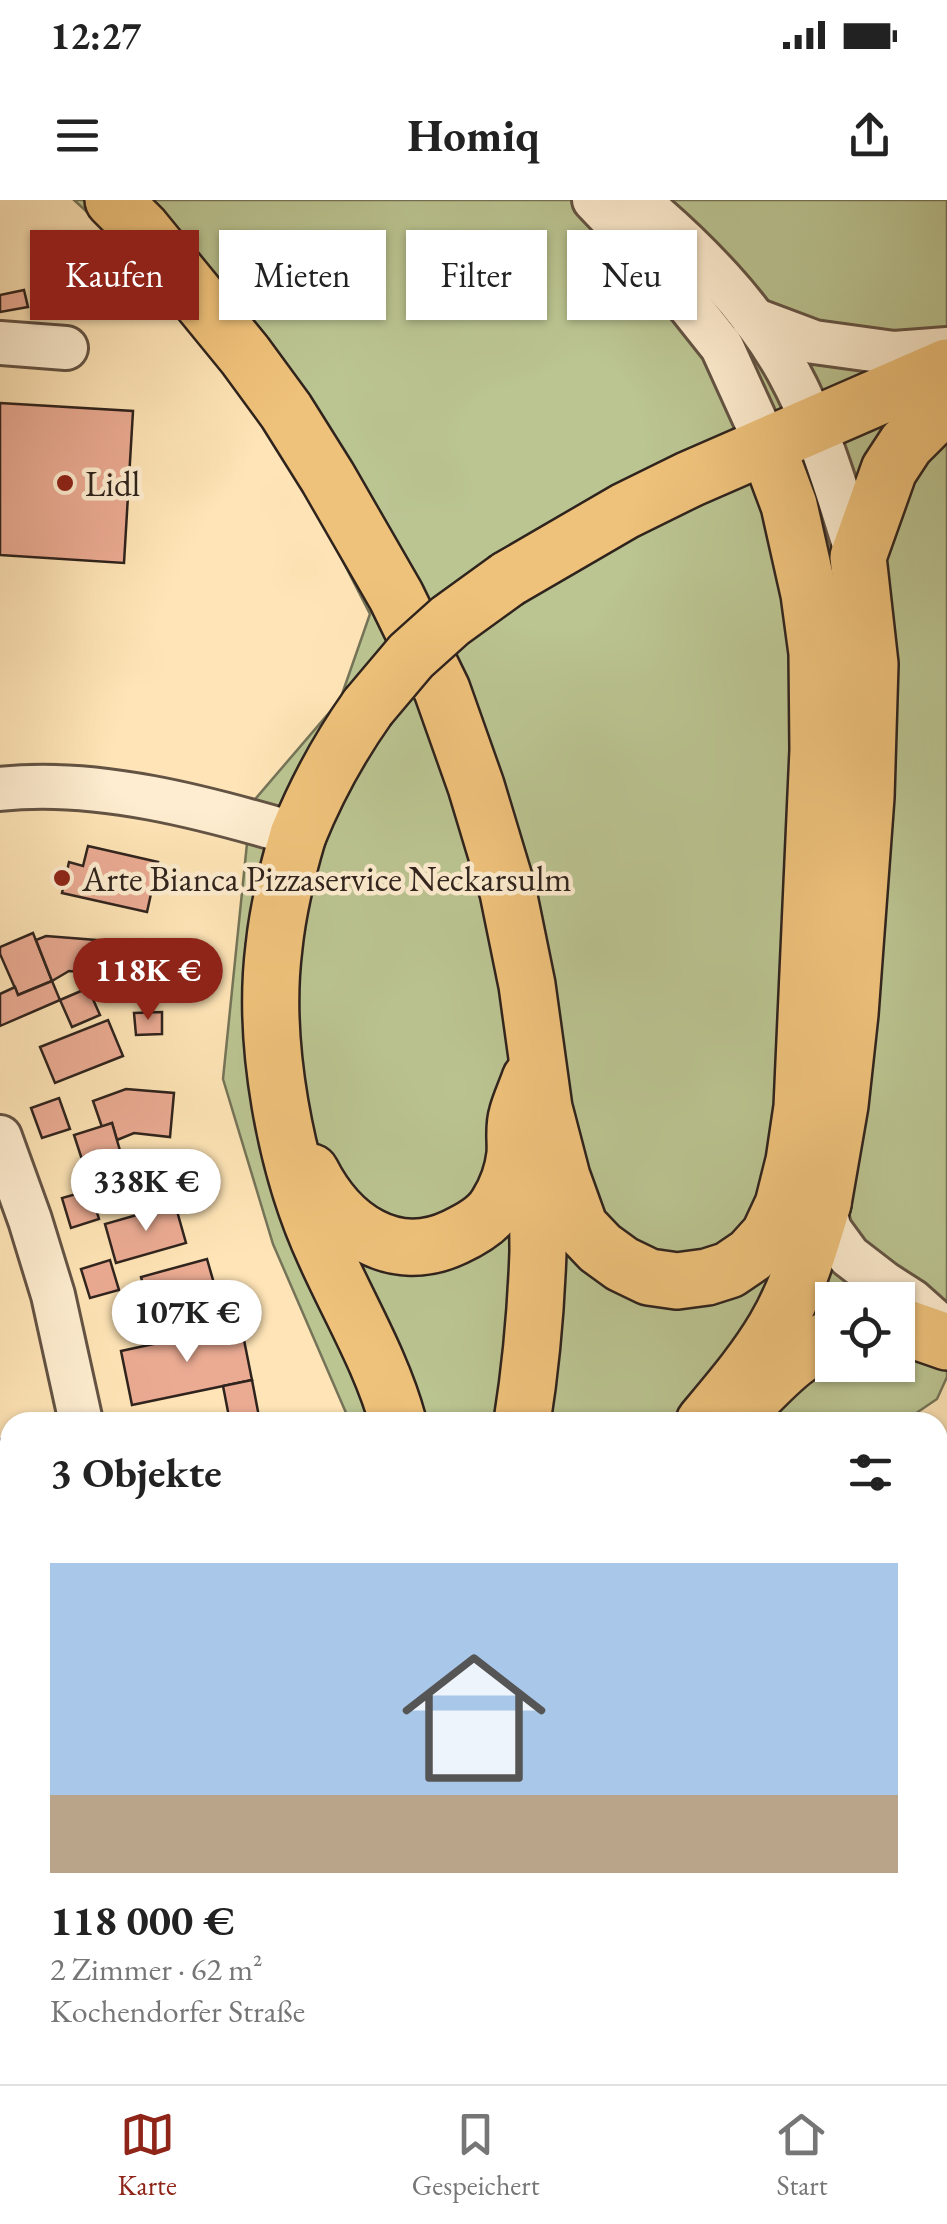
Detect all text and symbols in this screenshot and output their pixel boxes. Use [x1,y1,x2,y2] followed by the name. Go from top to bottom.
[50,11,141,60] text: 12:27
[407,106,540,164] text: Homiq
[50,108,105,163] icon: menu
[842,108,897,163] icon: share
[30,230,199,320] chip: Kaufen
[219,230,386,320] chip: Mieten
[406,230,547,320] chip: Filter
[567,230,697,320] chip: Neu
[85,461,140,506] place label: Lidl
[54,472,76,494] marker: Lidl
[81,856,572,901] place label: Arte Bianca Pizzaservice Neckarsulm
[51,867,73,889] marker: Arte Bianca Pizzaservice Neckarsulm
[67,938,229,1023] pin: 118K €
[95,949,201,991] text: 118K €
[65,1149,227,1234] pin: 338K €
[93,1160,199,1202] text: 338K €
[106,1280,268,1365] pin: 107K €
[815,1282,915,1382] map controls
[815,1282,915,1382] button: locate
[134,1291,240,1333] text: 107K €
[50,1445,222,1500] text: 3 Objekte
[843,1445,898,1500] icon: filters
[384,1628,564,1808] icon: home
[50,1893,234,1948] text: 118 000 €
[50,1948,263,1990] text: 2 Zimmer · 62 m²
[50,1990,305,2032] text: Kochendorfer Straße
[118,2107,177,2203] tab: Karte
[412,2107,539,2203] tab: Gespeichert
[774,2107,829,2203] tab: Start

